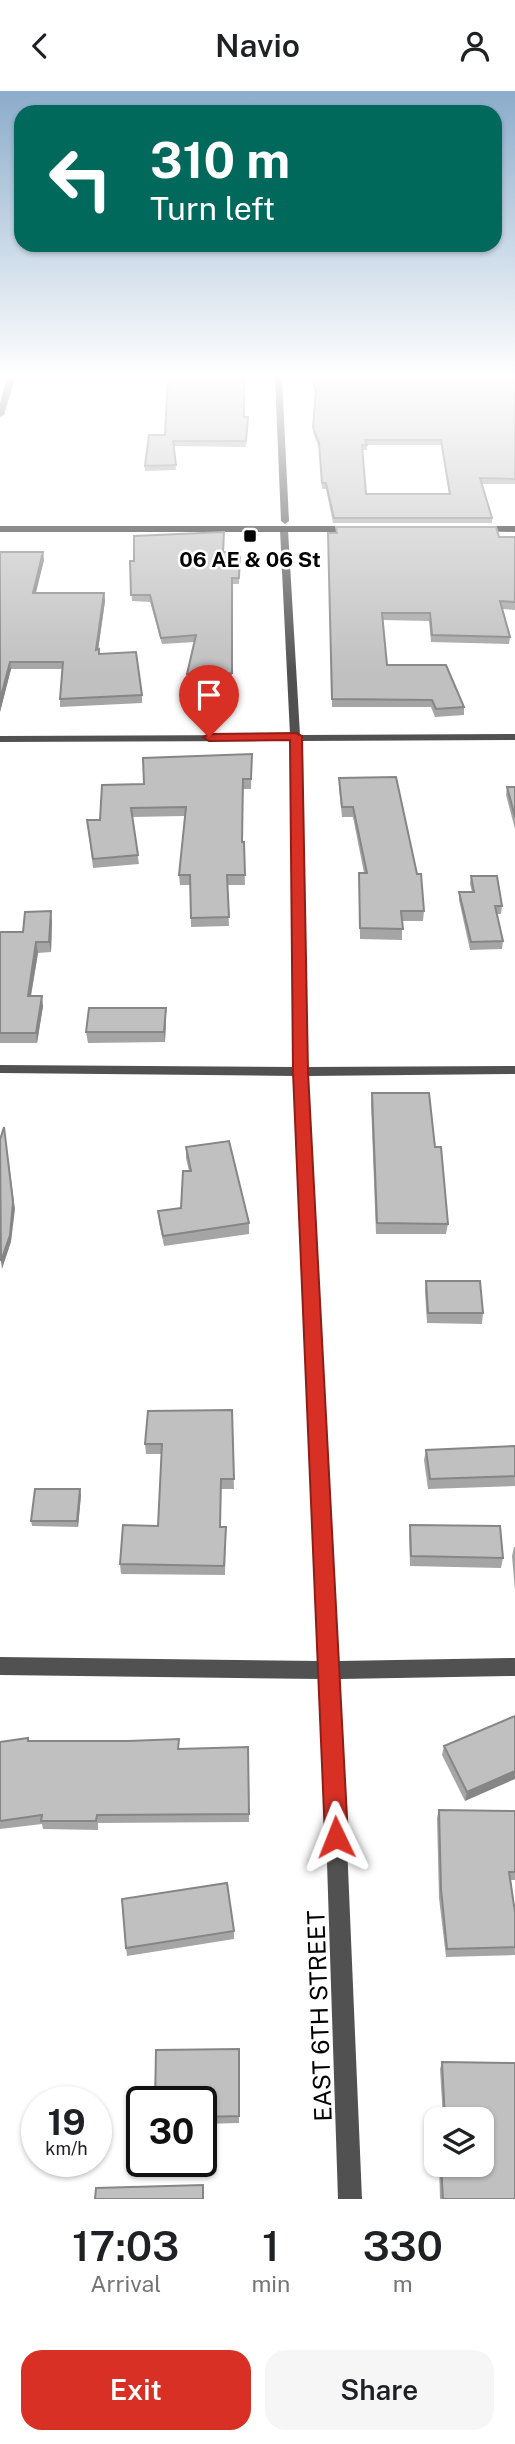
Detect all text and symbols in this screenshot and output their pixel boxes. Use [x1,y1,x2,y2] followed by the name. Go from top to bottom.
[21,27,59,65] icon: back
[215,27,300,64] text: Navio
[456,27,494,65] icon: person
[150,131,290,189] text: 310 m
[35,133,126,224] icon: left
[150,190,275,227] text: Turn left
[242,528,258,544] marker: 06 AE & 06 St
[179,547,321,572] place label: 06 AE & 06 St
[179,665,239,737] pin
[190,676,228,714] icon: arrive
[299,1800,373,1874] position arrow
[301,1910,337,2122] street label: EAST 6TH STREET
[126,2086,217,2177] speed limit sign: 30
[47,2102,86,2143] text: 19
[424,2107,494,2177] map controls
[424,2107,494,2177] button: layers
[45,2138,88,2159] text: km/h
[72,2221,179,2270] text: 17:03
[262,2221,280,2270] text: 1
[362,2221,443,2270] text: 330
[90,2270,161,2297] text: Arrival
[251,2270,290,2297] text: min
[393,2270,413,2297] text: m
[21,2350,251,2430] button: Exit
[265,2350,494,2430] button: Share

